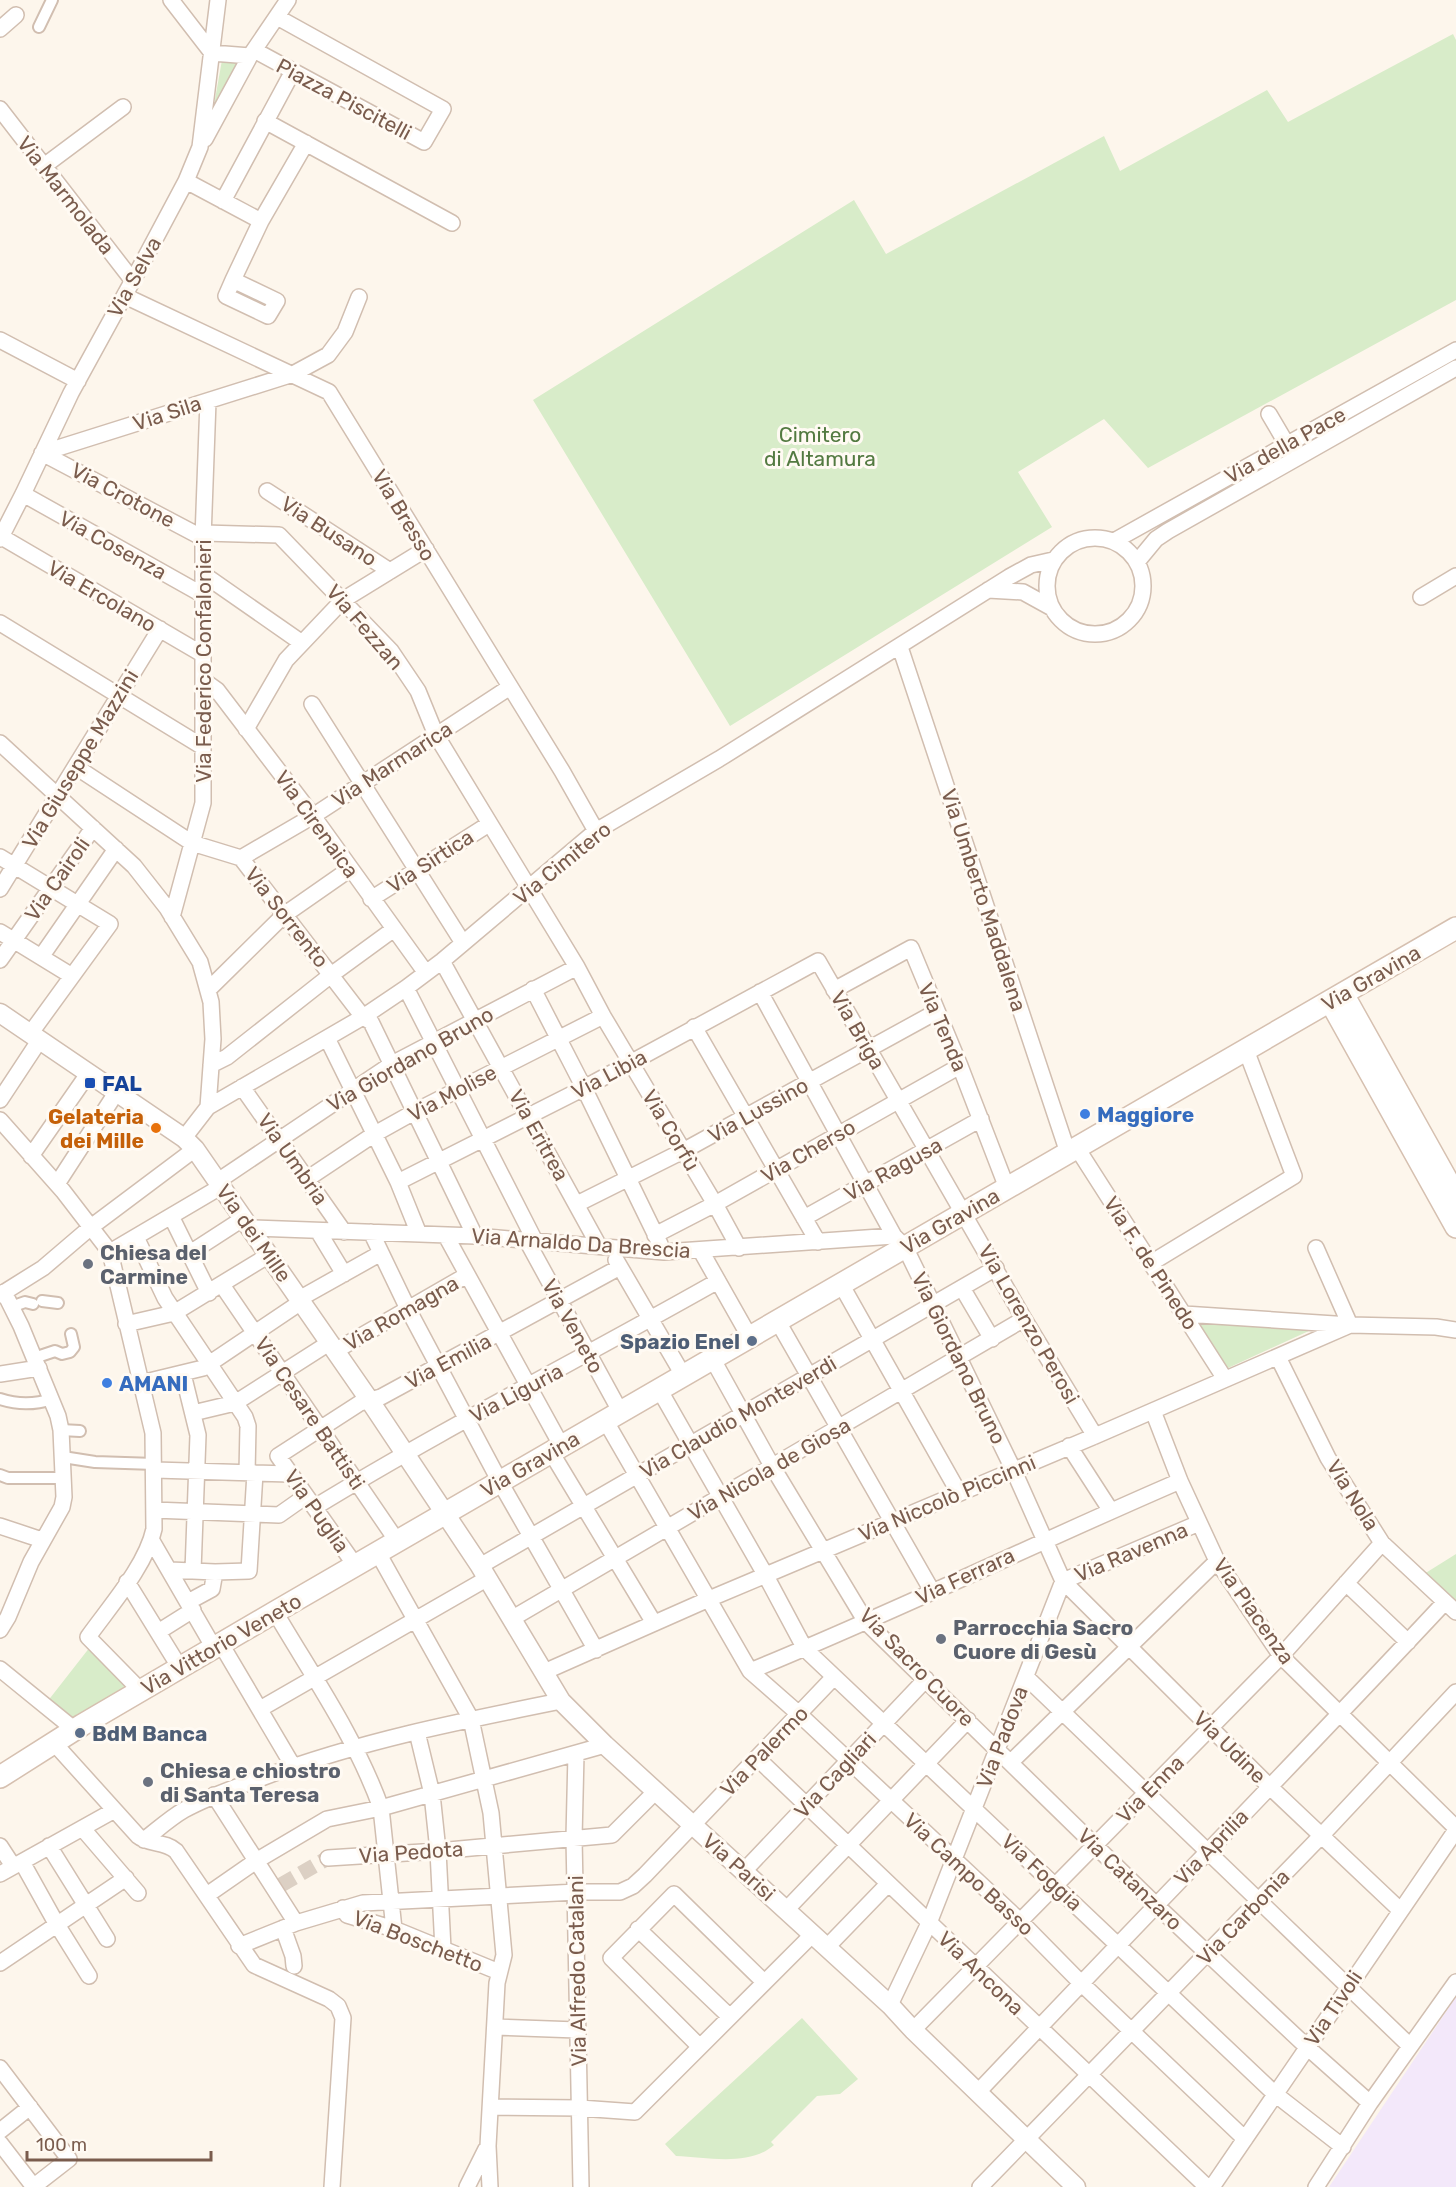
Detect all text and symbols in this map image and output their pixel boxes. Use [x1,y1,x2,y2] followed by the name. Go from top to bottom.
[272,53,416,145] street label: Piazza Piscitelli
[12,131,120,259] street label: Via Marmolada
[102,232,166,322] street label: Via Selva
[130,390,204,436] street label: Via Sila
[1220,401,1350,489] street label: Via della Pace
[764,422,876,471] park label: Cimitero di Altamura
[67,457,179,533] street label: Via Crotone
[367,465,441,565] street label: Via Bresso
[276,491,382,571] street label: Via Busano
[55,505,171,585] street label: Via Cosenza
[191,539,216,783] street label: Via Federico Confalonieri
[43,555,161,637] street label: Via Ercolano
[321,579,409,675] street label: Via Fezzan
[17,665,143,853] street label: Via Giuseppe Mazzini
[327,716,457,812] street label: Via Marmarica
[270,765,364,883] street label: Via Cirenaica
[936,786,1032,1014] street label: Via Umberto Maddalena
[508,816,616,910] street label: Via Cimitero
[382,824,478,898] street label: Via Sirtica
[19,832,95,926] street label: Via Cairoli
[240,862,334,972] street label: Via Sorrento
[1317,940,1425,1016] street label: Via Gravina
[913,979,973,1075] street label: Via Tenda
[825,986,891,1074] street label: Via Briga
[322,1001,498,1117] street label: Via Giordano Bruno
[567,1044,651,1104] street label: Via Libia
[403,1059,501,1127] street label: Via Molise
[102,1071,142,1096] place label: FAL
[703,1072,813,1148] street label: Via Lussino
[83,1076,97,1090] marker: FAL
[504,1085,574,1185] street label: Via Eritrea
[637,1085,705,1175] street label: Via Corfù
[1097,1102,1194,1127] place label: Maggiore
[48,1104,144,1153] place label: Gelateria dei Mille
[1078,1107,1092,1121] marker: Maggiore
[252,1108,334,1210] street label: Via Umbria
[756,1114,860,1188] street label: Via Cherso
[149,1121,163,1135] marker: Gelateria dei Mille
[840,1132,946,1206] street label: Via Ragusa
[211,1179,297,1287] street label: Via dei Mille
[896,1183,1004,1259] street label: Via Gravina
[1099,1192,1203,1334] street label: Via F. de Pinedo
[470,1223,692,1263] street label: Via Arnaldo Da Brescia
[100,1240,207,1289] place label: Chiesa del Carmine
[973,1240,1085,1408] street label: Via Lorenzo Perosi
[81,1257,95,1271] marker: Chiesa del Carmine
[907,1268,1011,1448] street label: Via Giordano Bruno
[339,1270,463,1356] street label: Via Romagna
[537,1274,609,1378] street label: Via Veneto
[401,1328,495,1394] street label: Via Emilia
[620,1329,740,1354] place label: Spazio Enel
[250,1332,370,1494] street label: Via Cesare Battisti
[745,1334,759,1348] marker: Spazio Enel
[635,1350,841,1484] street label: Via Claudio Monteverdi
[465,1358,567,1428] street label: Via Liguria
[119,1371,188,1396] place label: AMANI
[100,1376,114,1390] marker: AMANI
[683,1412,855,1526] street label: Via Nicola de Giosa
[476,1426,584,1502] street label: Via Gravina
[855,1449,1039,1547] street label: Via Niccolò Piccinni
[1322,1455,1384,1535] street label: Via Nola
[279,1465,355,1557] street label: Via Puglia
[1071,1517,1191,1587] street label: Via Ravenna
[912,1542,1018,1610] street label: Via Ferrara
[1208,1553,1300,1669] street label: Via Piacenza
[136,1588,306,1700] street label: Via Vittorio Veneto
[854,1603,980,1731] street label: Via Sacro Cuore
[953,1615,1133,1664] place label: Parrocchia Sacro Cuore di Gesù
[934,1632,948,1646] marker: Parrocchia Sacro Cuore di Gesù
[971,1682,1033,1792] street label: Via Padova
[715,1701,813,1801] street label: Via Palermo
[1189,1706,1271,1788] street label: Via Udine
[92,1721,207,1746] place label: BdM Banca
[73,1726,87,1740] marker: BdM Banca
[789,1727,881,1823] street label: Via Cagliari
[1111,1750,1189,1828] street label: Via Enna
[160,1758,341,1807] place label: Chiesa e chiostro di Santa Teresa
[141,1775,155,1789] marker: Chiesa e chiostro di Santa Teresa
[1169,1804,1253,1890] street label: Via Aprilia
[899,1807,1039,1941] street label: Via Campo Basso
[1073,1823,1187,1935] street label: Via Catanzaro
[697,1828,781,1906] street label: Via Parisi
[996,1828,1088,1916] street label: Via Foggia
[358,1836,464,1868] street label: Via Pedota
[1191,1864,1295,1970] street label: Via Carbonia
[563,1875,591,2067] street label: Via Alfredo Catalani
[350,1905,486,1977] street label: Via Boschetto
[933,1926,1029,2020] street label: Via Ancona
[1299,1966,1367,2050] street label: Via Tivoli
[27,2124,212,2162] scale bar
[36,2134,87,2156] text: 100 m

